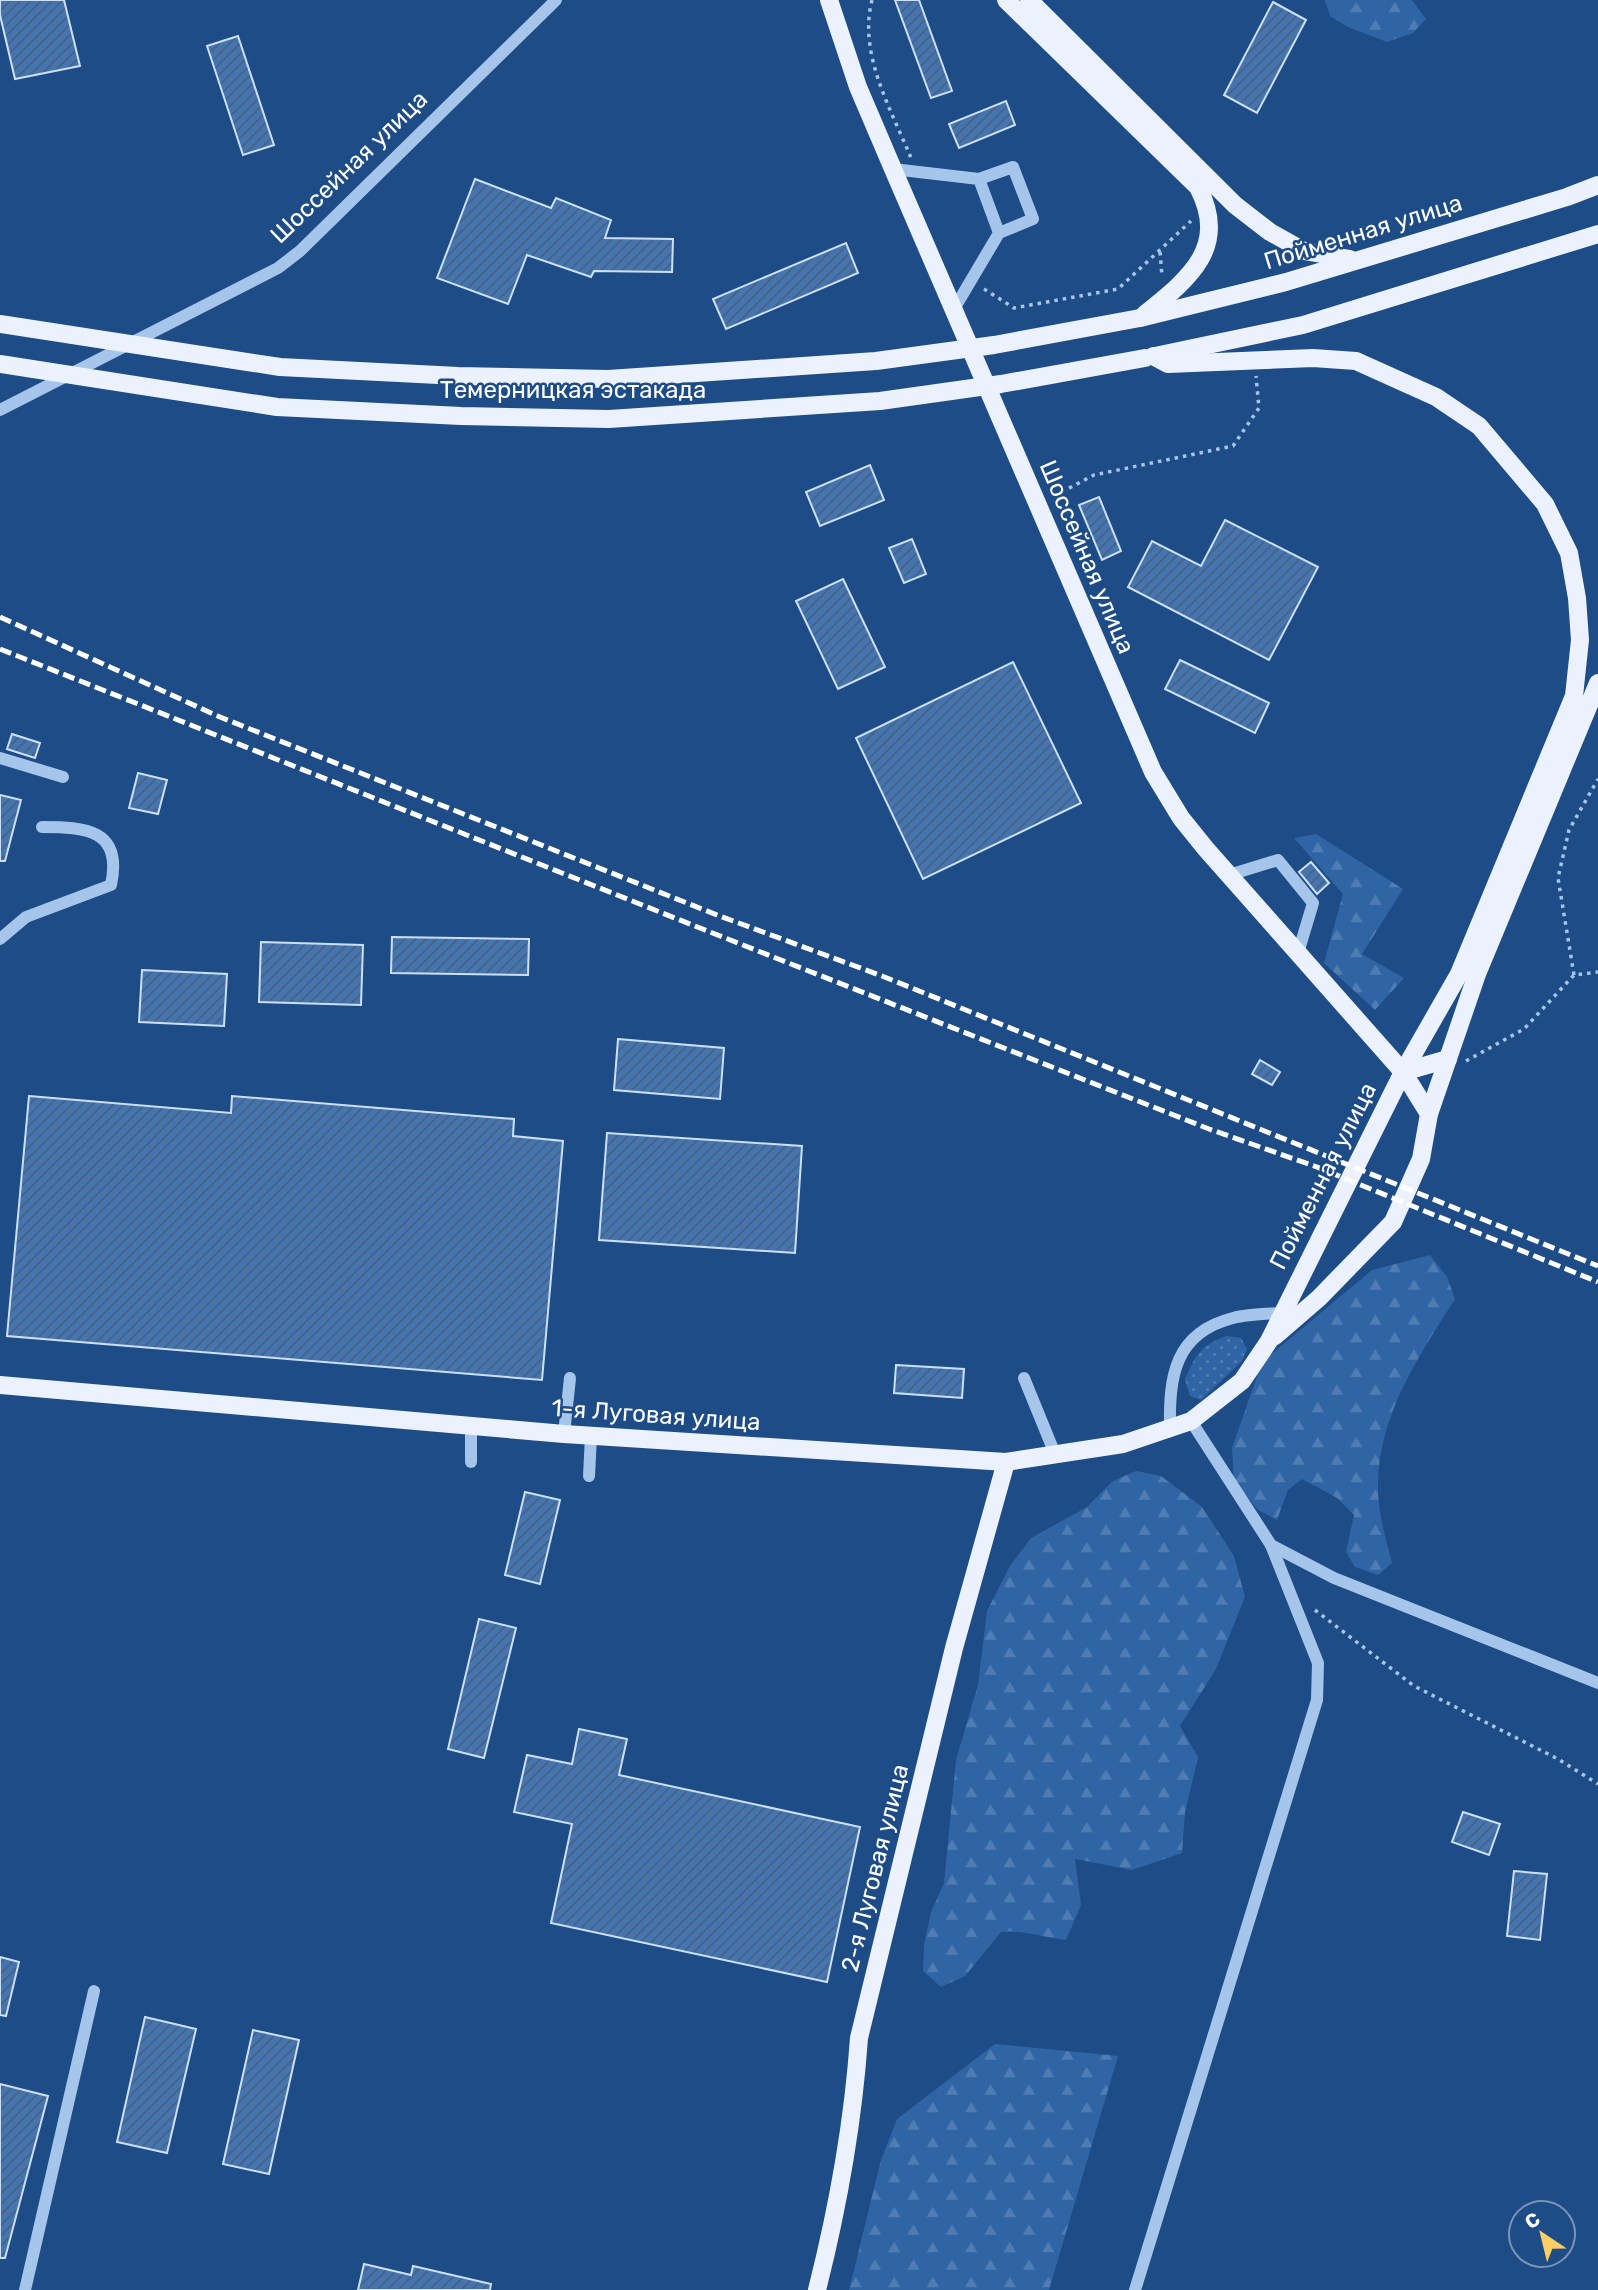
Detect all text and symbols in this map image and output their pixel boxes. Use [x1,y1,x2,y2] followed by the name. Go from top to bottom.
[265,85,433,249] street label: Шоссейная улица
[1260,189,1466,275] street label: Пойменная улица
[440,376,706,404] street label: Темерницкая эстакада
[1034,456,1140,658] street label: Шоссейная улица
[1264,1078,1382,1274] street label: Пойменная улица
[551,1394,761,1436] street label: 1-я Луговая улица
[836,1761,914,1975] street label: 2-я Луговая улица
[1507,2199,1577,2269] north arrow
[1520,2207,1545,2234] text: С

